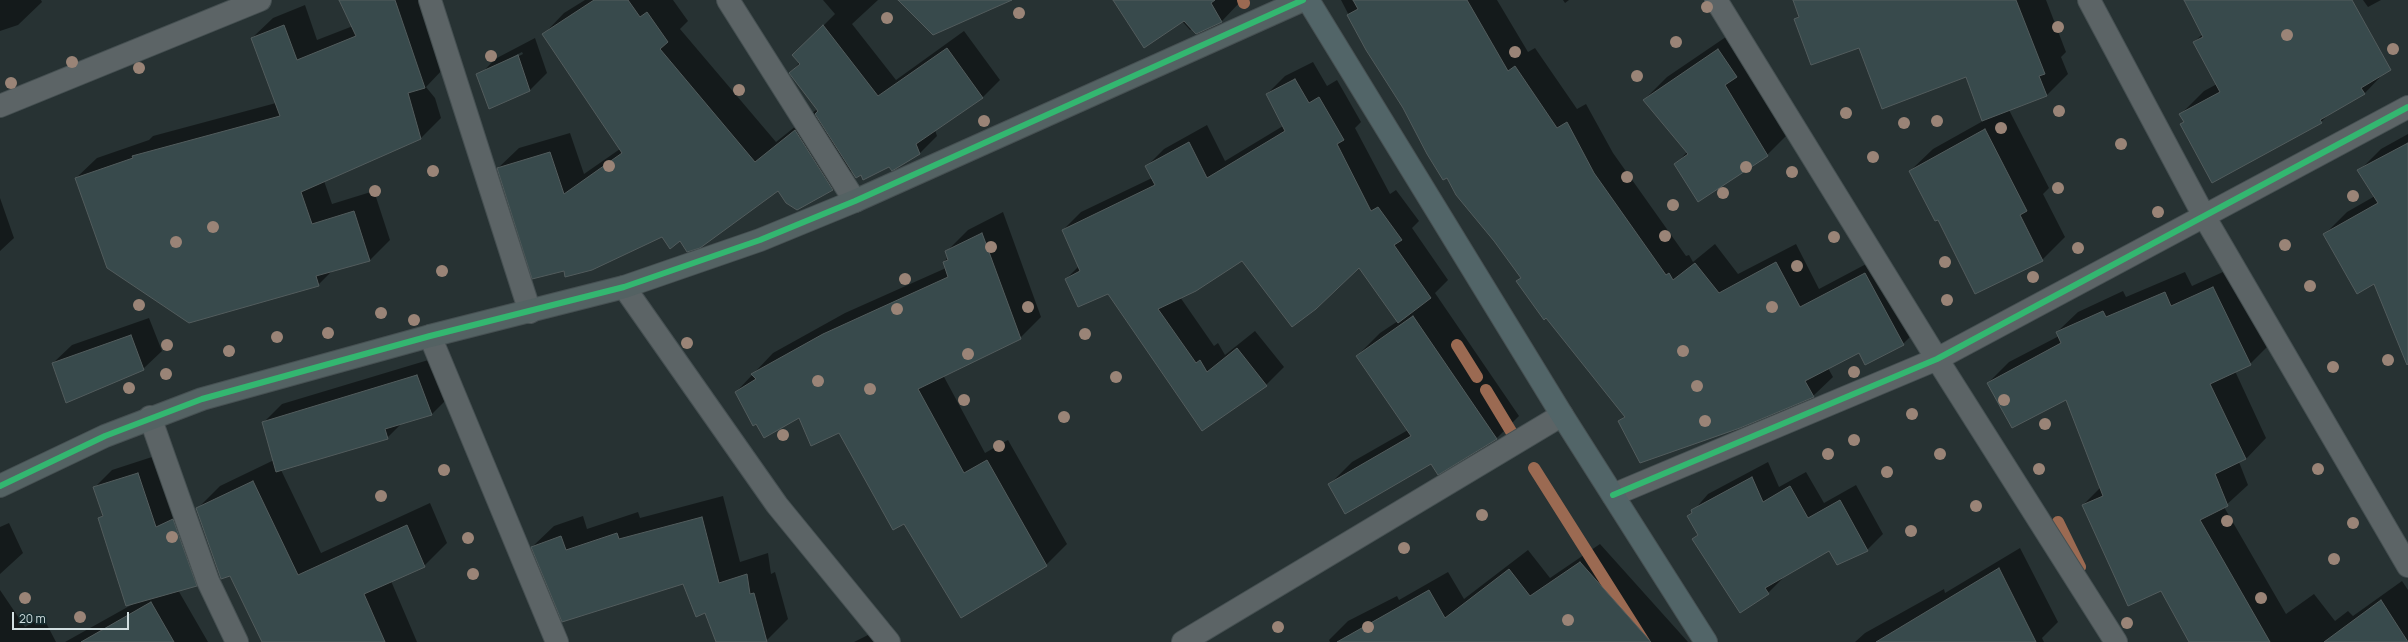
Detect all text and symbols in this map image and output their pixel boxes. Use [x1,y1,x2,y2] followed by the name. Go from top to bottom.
[14,604,131,630] scale bar
[19,610,46,627] text: 20 m

